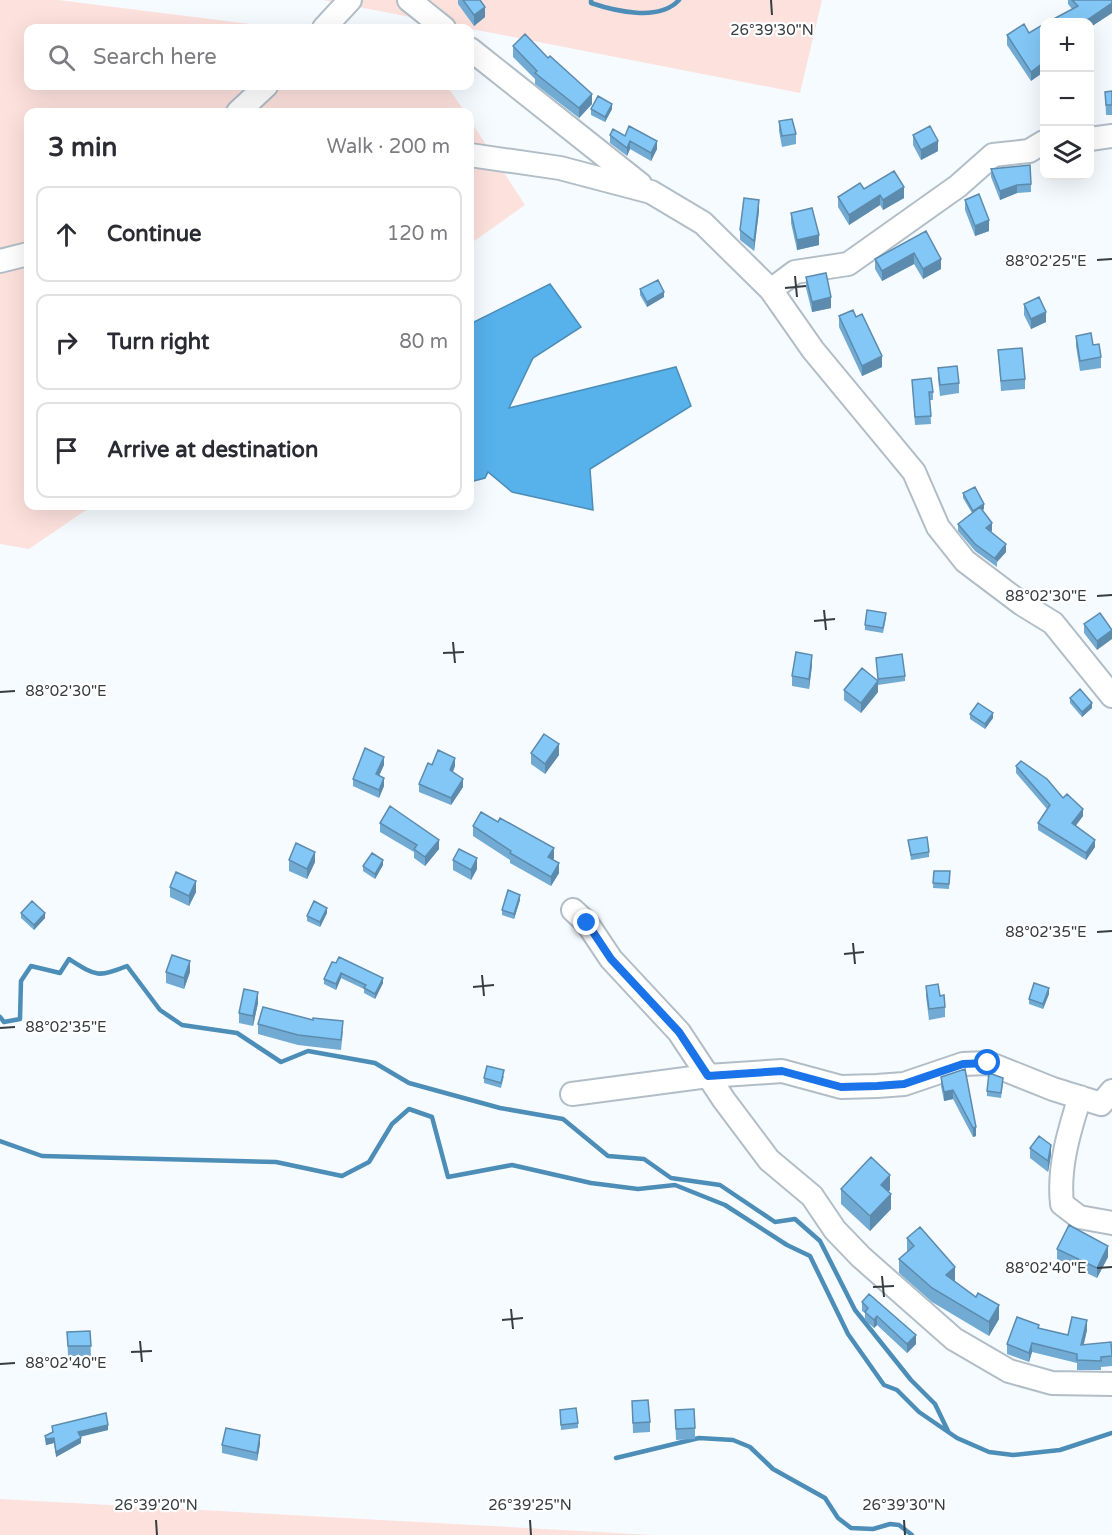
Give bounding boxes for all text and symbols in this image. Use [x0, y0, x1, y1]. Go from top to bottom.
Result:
map controls [1040, 18, 1094, 180]
button: + [1040, 18, 1094, 72]
text: 26°39'30"N [730, 21, 814, 39]
search box [24, 24, 474, 90]
icon: search [45, 41, 78, 74]
text: Search here [93, 44, 217, 70]
button: − [1040, 72, 1094, 126]
button: layers [1040, 126, 1094, 180]
text: 3 min [48, 132, 117, 163]
text: Walk · 200 m [327, 135, 450, 159]
icon: ahead [50, 218, 83, 251]
text: Continue [107, 221, 202, 247]
text: 120 m [387, 222, 448, 246]
text: 88°02'25"E [1005, 252, 1087, 270]
icon: right [50, 326, 83, 359]
text: Turn right [107, 329, 209, 355]
text: 80 m [399, 330, 448, 354]
icon: arrive [50, 434, 83, 467]
text: Arrive at destination [107, 437, 318, 463]
text: 88°02'30"E [1005, 587, 1087, 605]
text: 88°02'30"E [25, 682, 107, 700]
route end [573, 909, 599, 935]
text: 88°02'35"E [1005, 923, 1087, 941]
text: 88°02'35"E [25, 1018, 107, 1036]
route start [974, 1049, 1000, 1075]
text: 88°02'40"E [1005, 1259, 1087, 1277]
text: 88°02'40"E [25, 1354, 107, 1372]
text: 26°39'20"N [114, 1496, 198, 1514]
text: 26°39'25"N [488, 1496, 572, 1514]
text: 26°39'30"N [862, 1496, 946, 1514]

